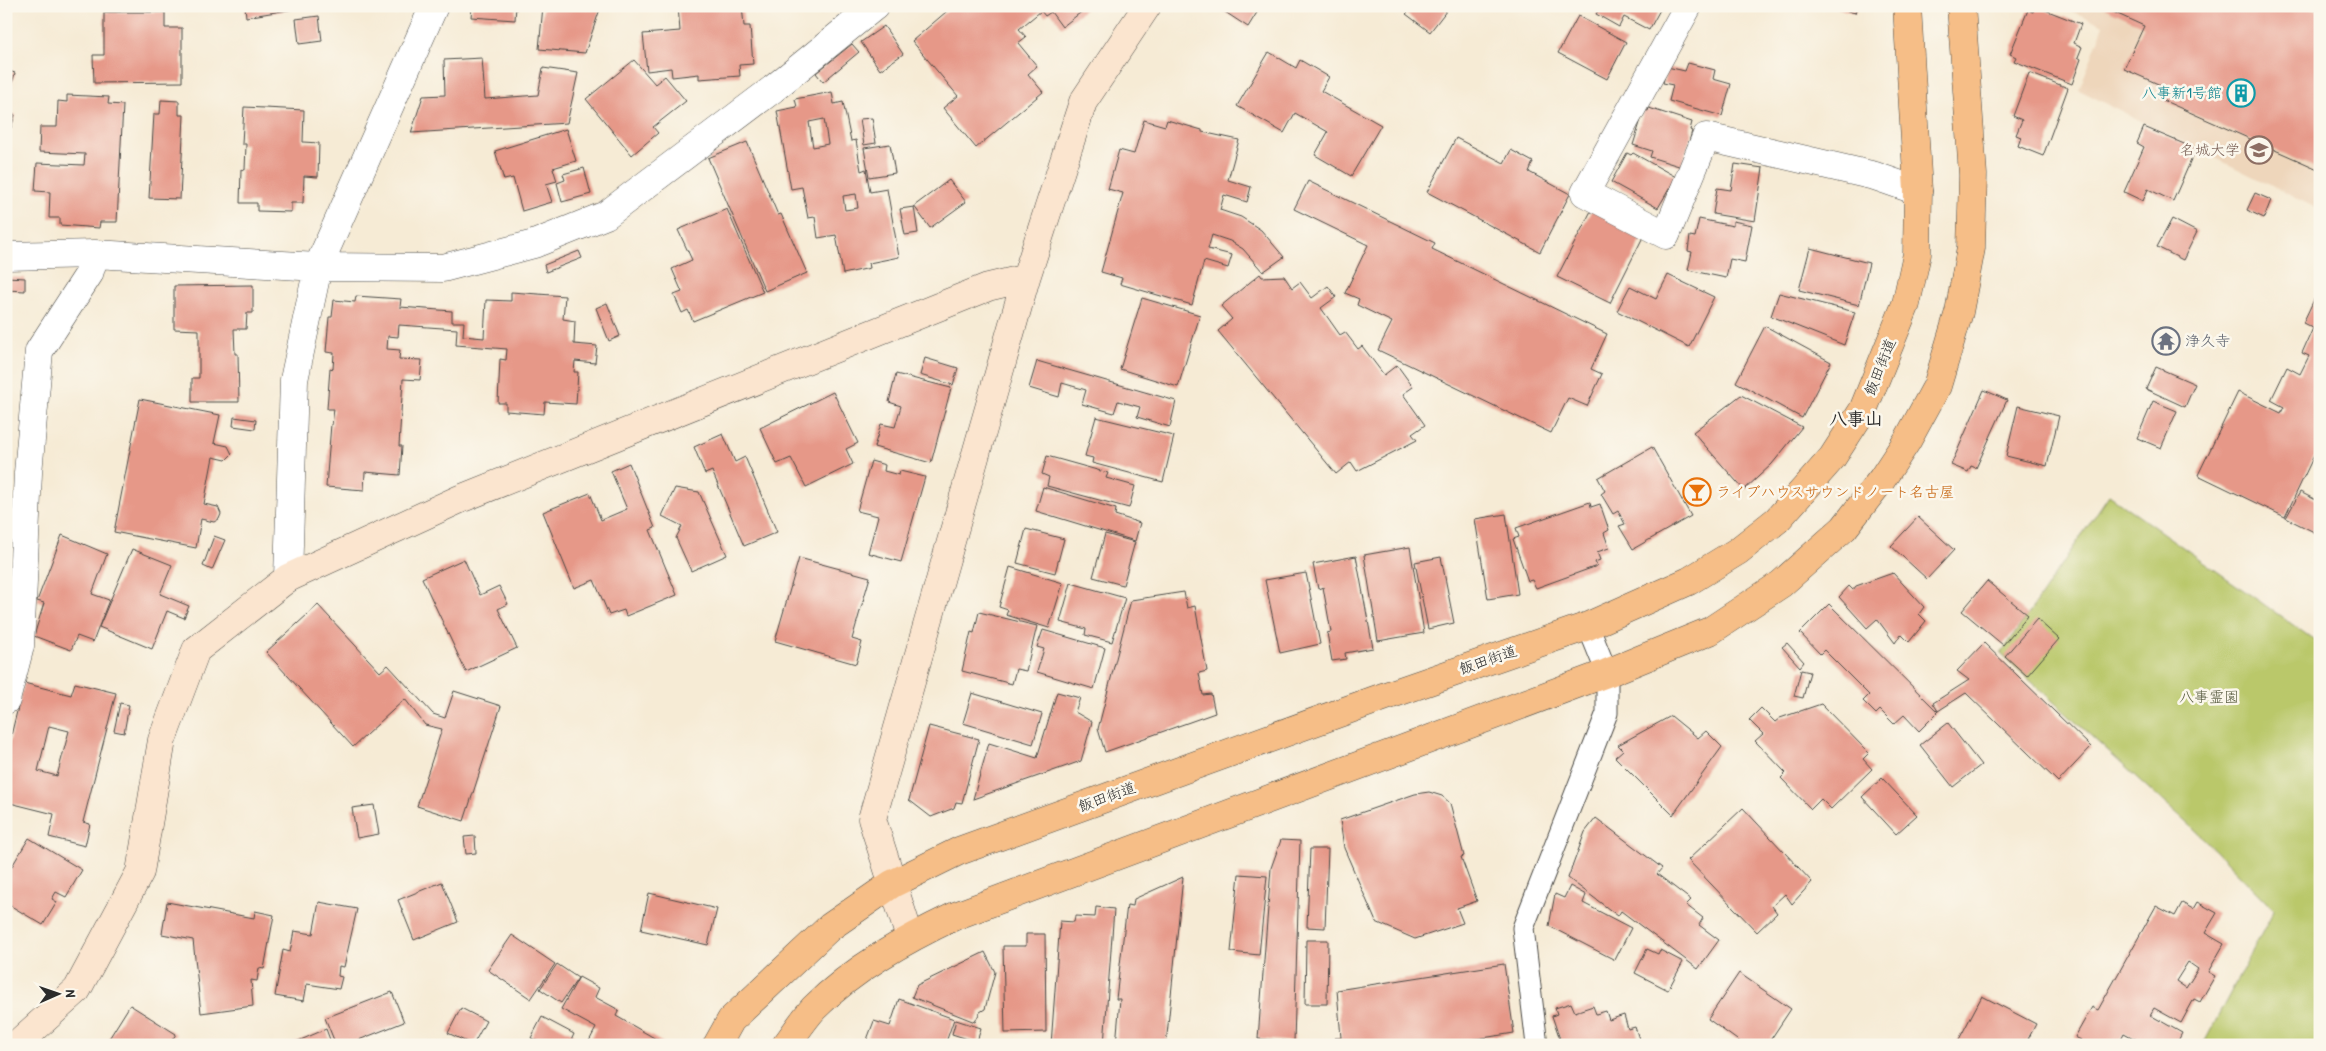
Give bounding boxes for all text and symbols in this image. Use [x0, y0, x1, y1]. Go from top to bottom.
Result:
building icon: 八事新1号館 [2226, 78, 2256, 108]
place label: 八事新1号館 [2142, 82, 2222, 103]
school or university icon: 名城大学 [2244, 135, 2274, 165]
place label: 名城大学 [2180, 139, 2240, 160]
temple icon: 浄久寺 [2151, 326, 2181, 356]
place label: 浄久寺 [2185, 330, 2230, 351]
street label: 飯田街道 [1859, 335, 1901, 399]
district label: 八事山 [1829, 406, 1883, 431]
bar icon: ライブハウスサウンドノート名古屋 [1682, 477, 1712, 507]
place label: ライブハウスサウンドノート名古屋 [1716, 481, 1955, 502]
street label: 飯田街道 [1456, 640, 1520, 679]
park label: 八事霊園 [2179, 686, 2239, 707]
street label: 飯田街道 [1075, 776, 1139, 817]
north arrow [32, 968, 82, 1018]
text: N [62, 989, 81, 998]

